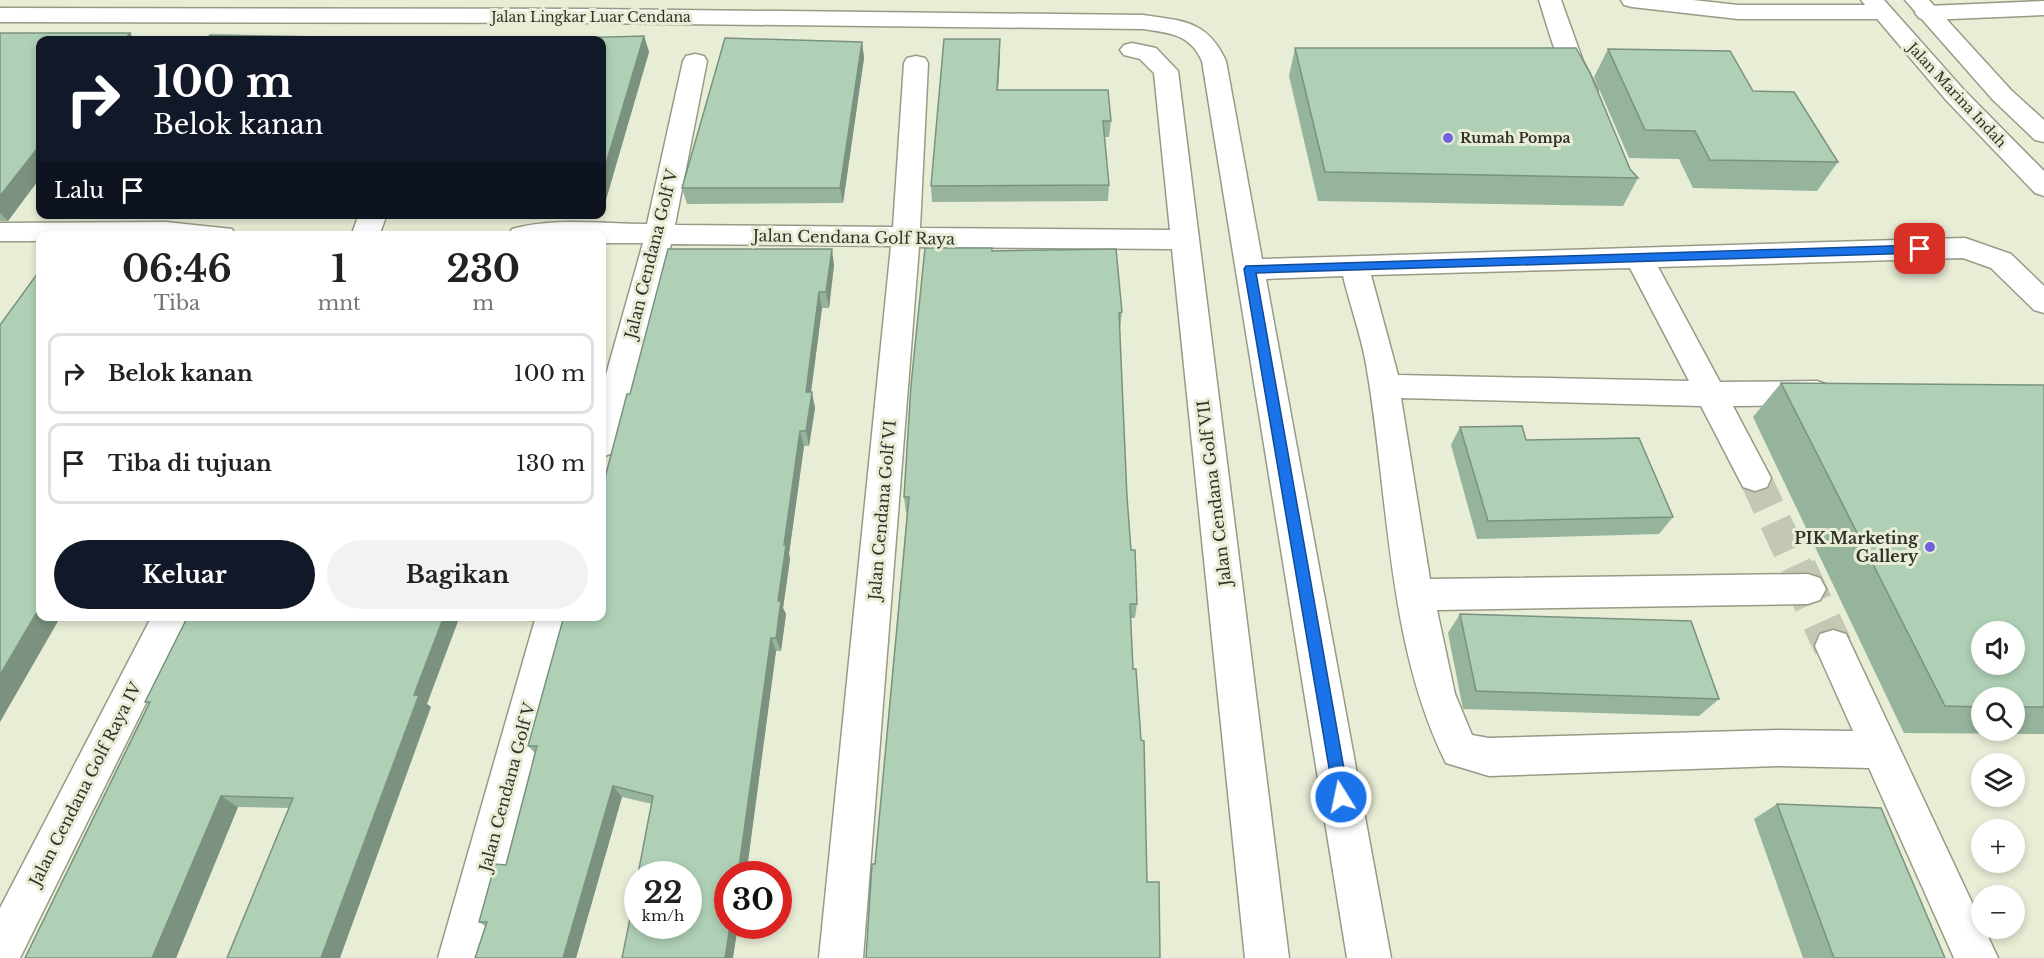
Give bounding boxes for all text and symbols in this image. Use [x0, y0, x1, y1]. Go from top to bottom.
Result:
street label: Jalan Lingkar Luar Cendana [489, 8, 691, 26]
street label: Jalan Marina Indah [1902, 37, 2010, 151]
text: 100 m [153, 56, 292, 108]
icon: right [54, 60, 132, 138]
text: Belok kanan [153, 108, 323, 141]
place label: Rumah Pompa [1460, 129, 1571, 147]
marker: Rumah Pompa [1441, 131, 1455, 145]
street label: Jalan Cendana Golf V [620, 167, 682, 343]
icon: arrive [116, 174, 149, 207]
text: Lalu [54, 177, 104, 204]
pin [1894, 223, 1945, 274]
street label: Jalan Cendana Golf Raya [751, 225, 955, 249]
icon: arrive [1903, 232, 1936, 265]
text: 06:46 [122, 247, 232, 292]
text: 1 [331, 247, 347, 292]
text: 230 [446, 247, 520, 292]
text: Tiba [154, 291, 200, 315]
text: mnt [318, 291, 361, 315]
text: m [473, 291, 494, 315]
icon: right [57, 357, 90, 390]
text: Belok kanan [108, 360, 253, 387]
text: 100 m [514, 360, 585, 387]
street label: Jalan Cendana Golf VII [1193, 399, 1236, 589]
street label: Jalan Cendana Golf VI [864, 419, 900, 603]
icon: arrive [57, 447, 90, 480]
text: Tiba di tujuan [108, 450, 272, 477]
text: 130 m [516, 450, 585, 477]
place label: PIK Marketing Gallery [1794, 528, 1919, 566]
button: Keluar [54, 540, 315, 609]
button: Bagikan [327, 540, 588, 609]
marker: PIK Marketing Gallery [1923, 540, 1937, 554]
map controls [1971, 621, 2025, 939]
button: sound [1971, 621, 2025, 675]
street label: Jalan Cendana Golf Raya IV [24, 678, 145, 891]
button: search [1971, 687, 2025, 741]
street label: Jalan Cendana Golf V [474, 700, 539, 876]
button: layers [1971, 753, 2025, 807]
position arrow [1309, 765, 1373, 829]
button: + [1971, 819, 2025, 873]
speed limit sign: 30 [714, 861, 792, 939]
text: 22 [643, 874, 683, 911]
button: − [1971, 885, 2025, 939]
text: km/h [642, 906, 684, 925]

